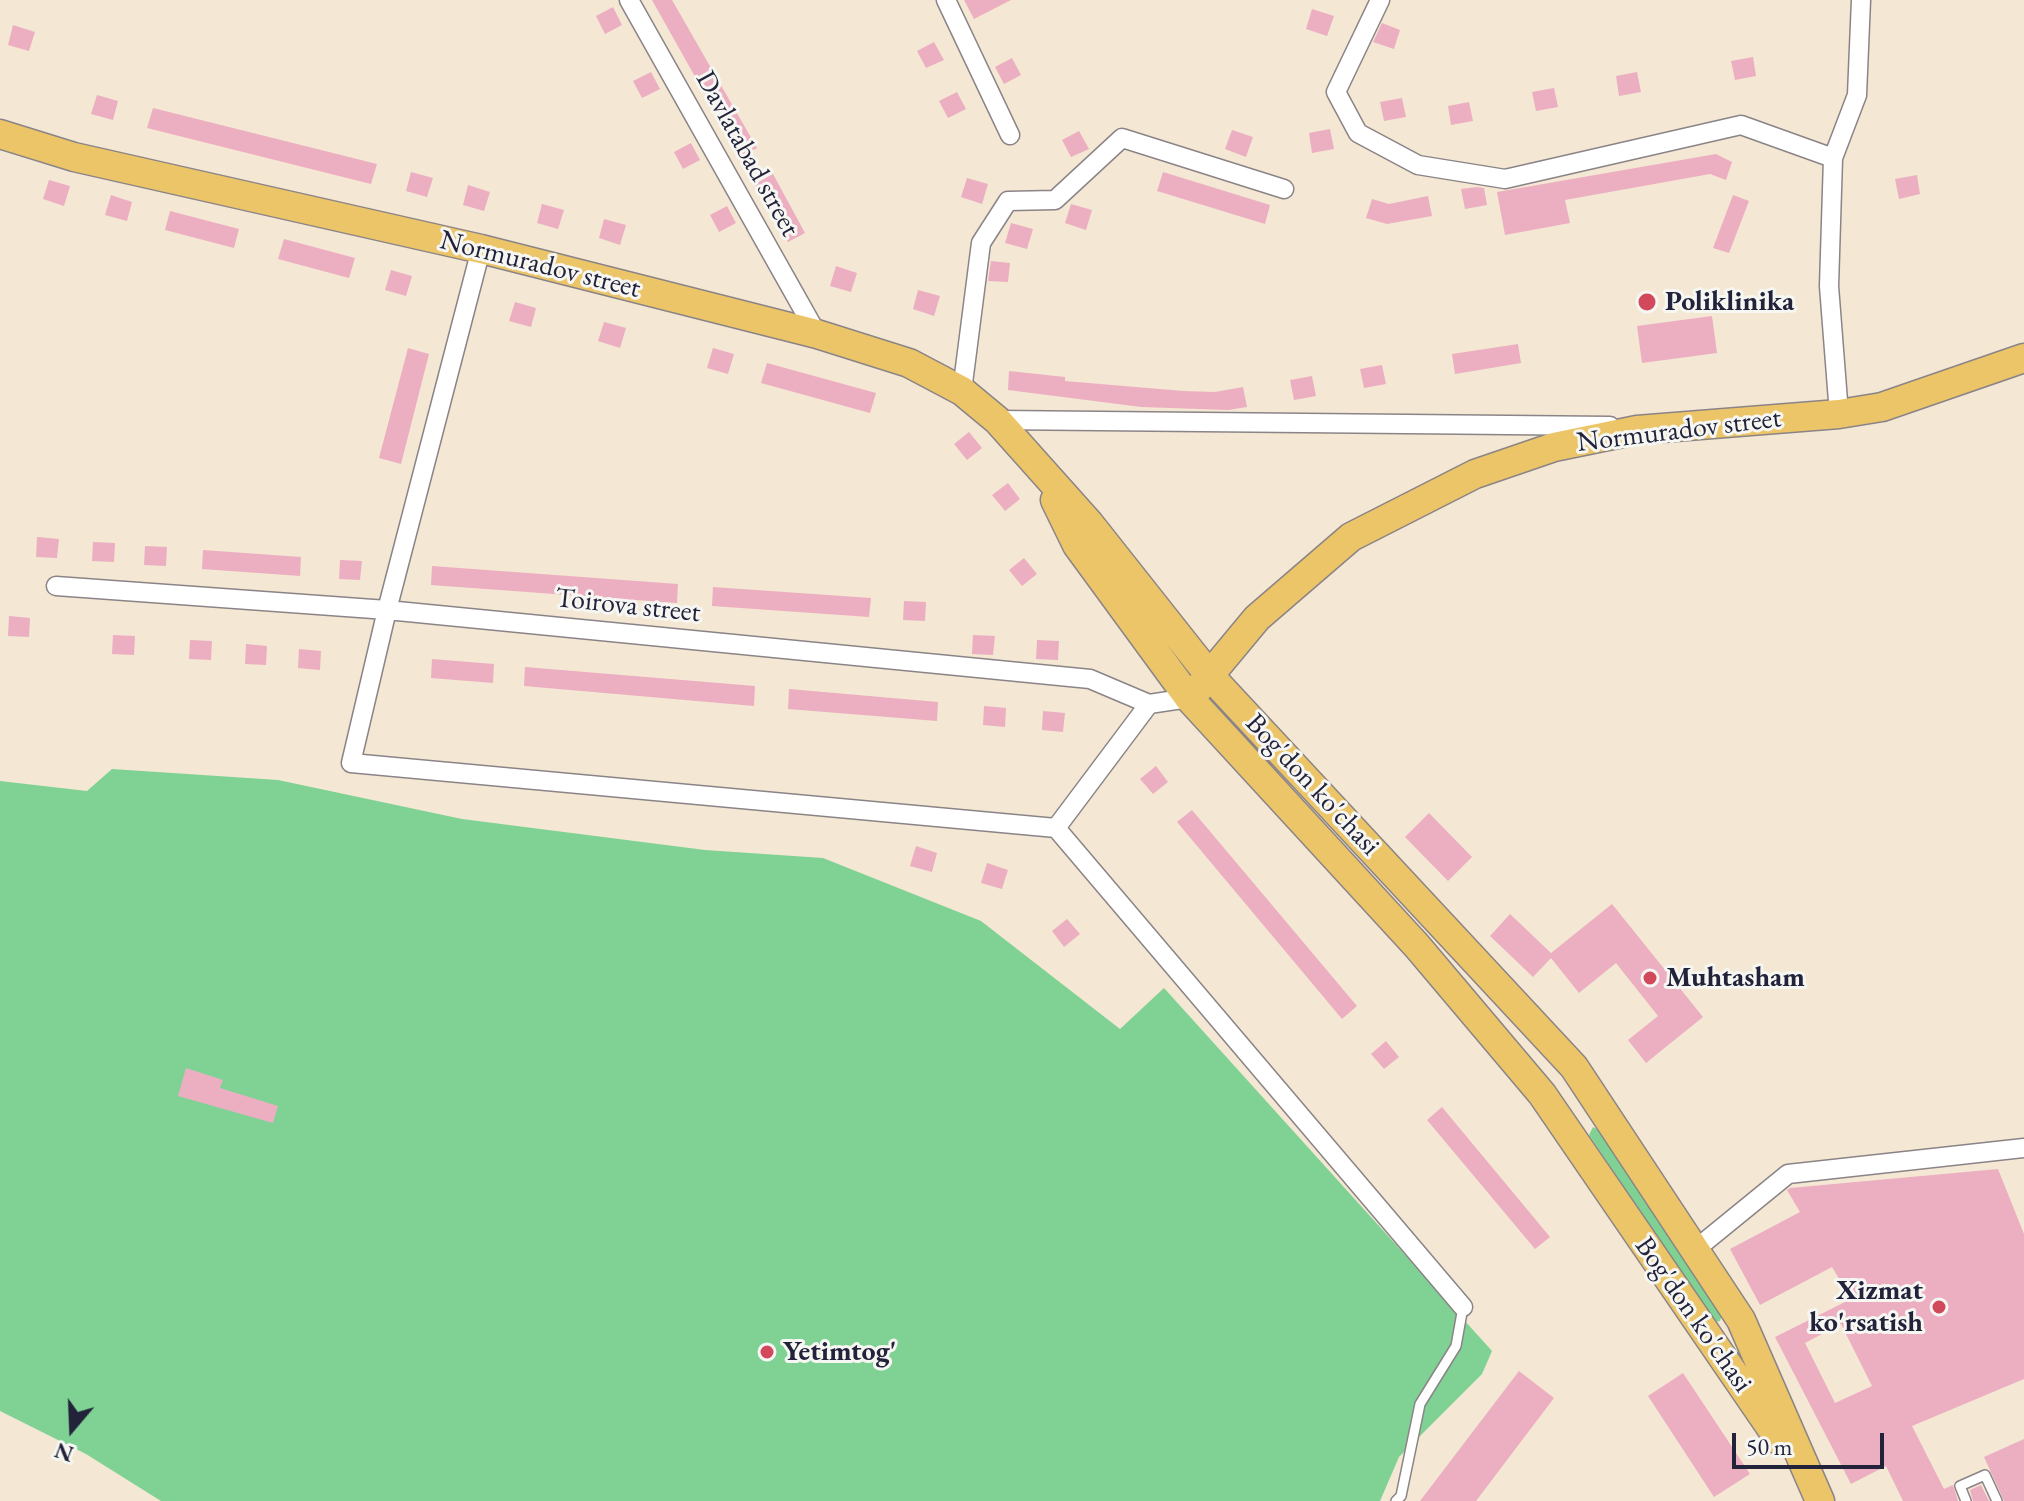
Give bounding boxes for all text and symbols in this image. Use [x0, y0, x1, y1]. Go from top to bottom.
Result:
street label: Davlatabad street [688, 65, 806, 243]
street label: Normuradov street [436, 224, 644, 306]
place label: Poliklinika [1665, 285, 1794, 319]
marker: Poliklinika [1636, 291, 1658, 313]
street label: Normuradov street [1575, 402, 1783, 460]
street label: Toirova street [554, 582, 702, 630]
street label: Bog'don ko'chasi [1238, 707, 1386, 863]
place label: Muhtasham [1666, 961, 1805, 995]
marker: Muhtasham [1641, 969, 1659, 987]
street label: Bog'don ko'chasi [1627, 1231, 1759, 1399]
place label: Xizmat ko'rsatish [1809, 1274, 1923, 1340]
marker: Xizmat ko'rsatish [1930, 1298, 1948, 1316]
place label: Yetimtog' [783, 1335, 896, 1369]
marker: Yetimtog' [758, 1343, 776, 1361]
north arrow [32, 1389, 112, 1469]
scale bar [1736, 1417, 1888, 1467]
text: 50 m [1746, 1431, 1793, 1462]
text: N [51, 1436, 77, 1469]

